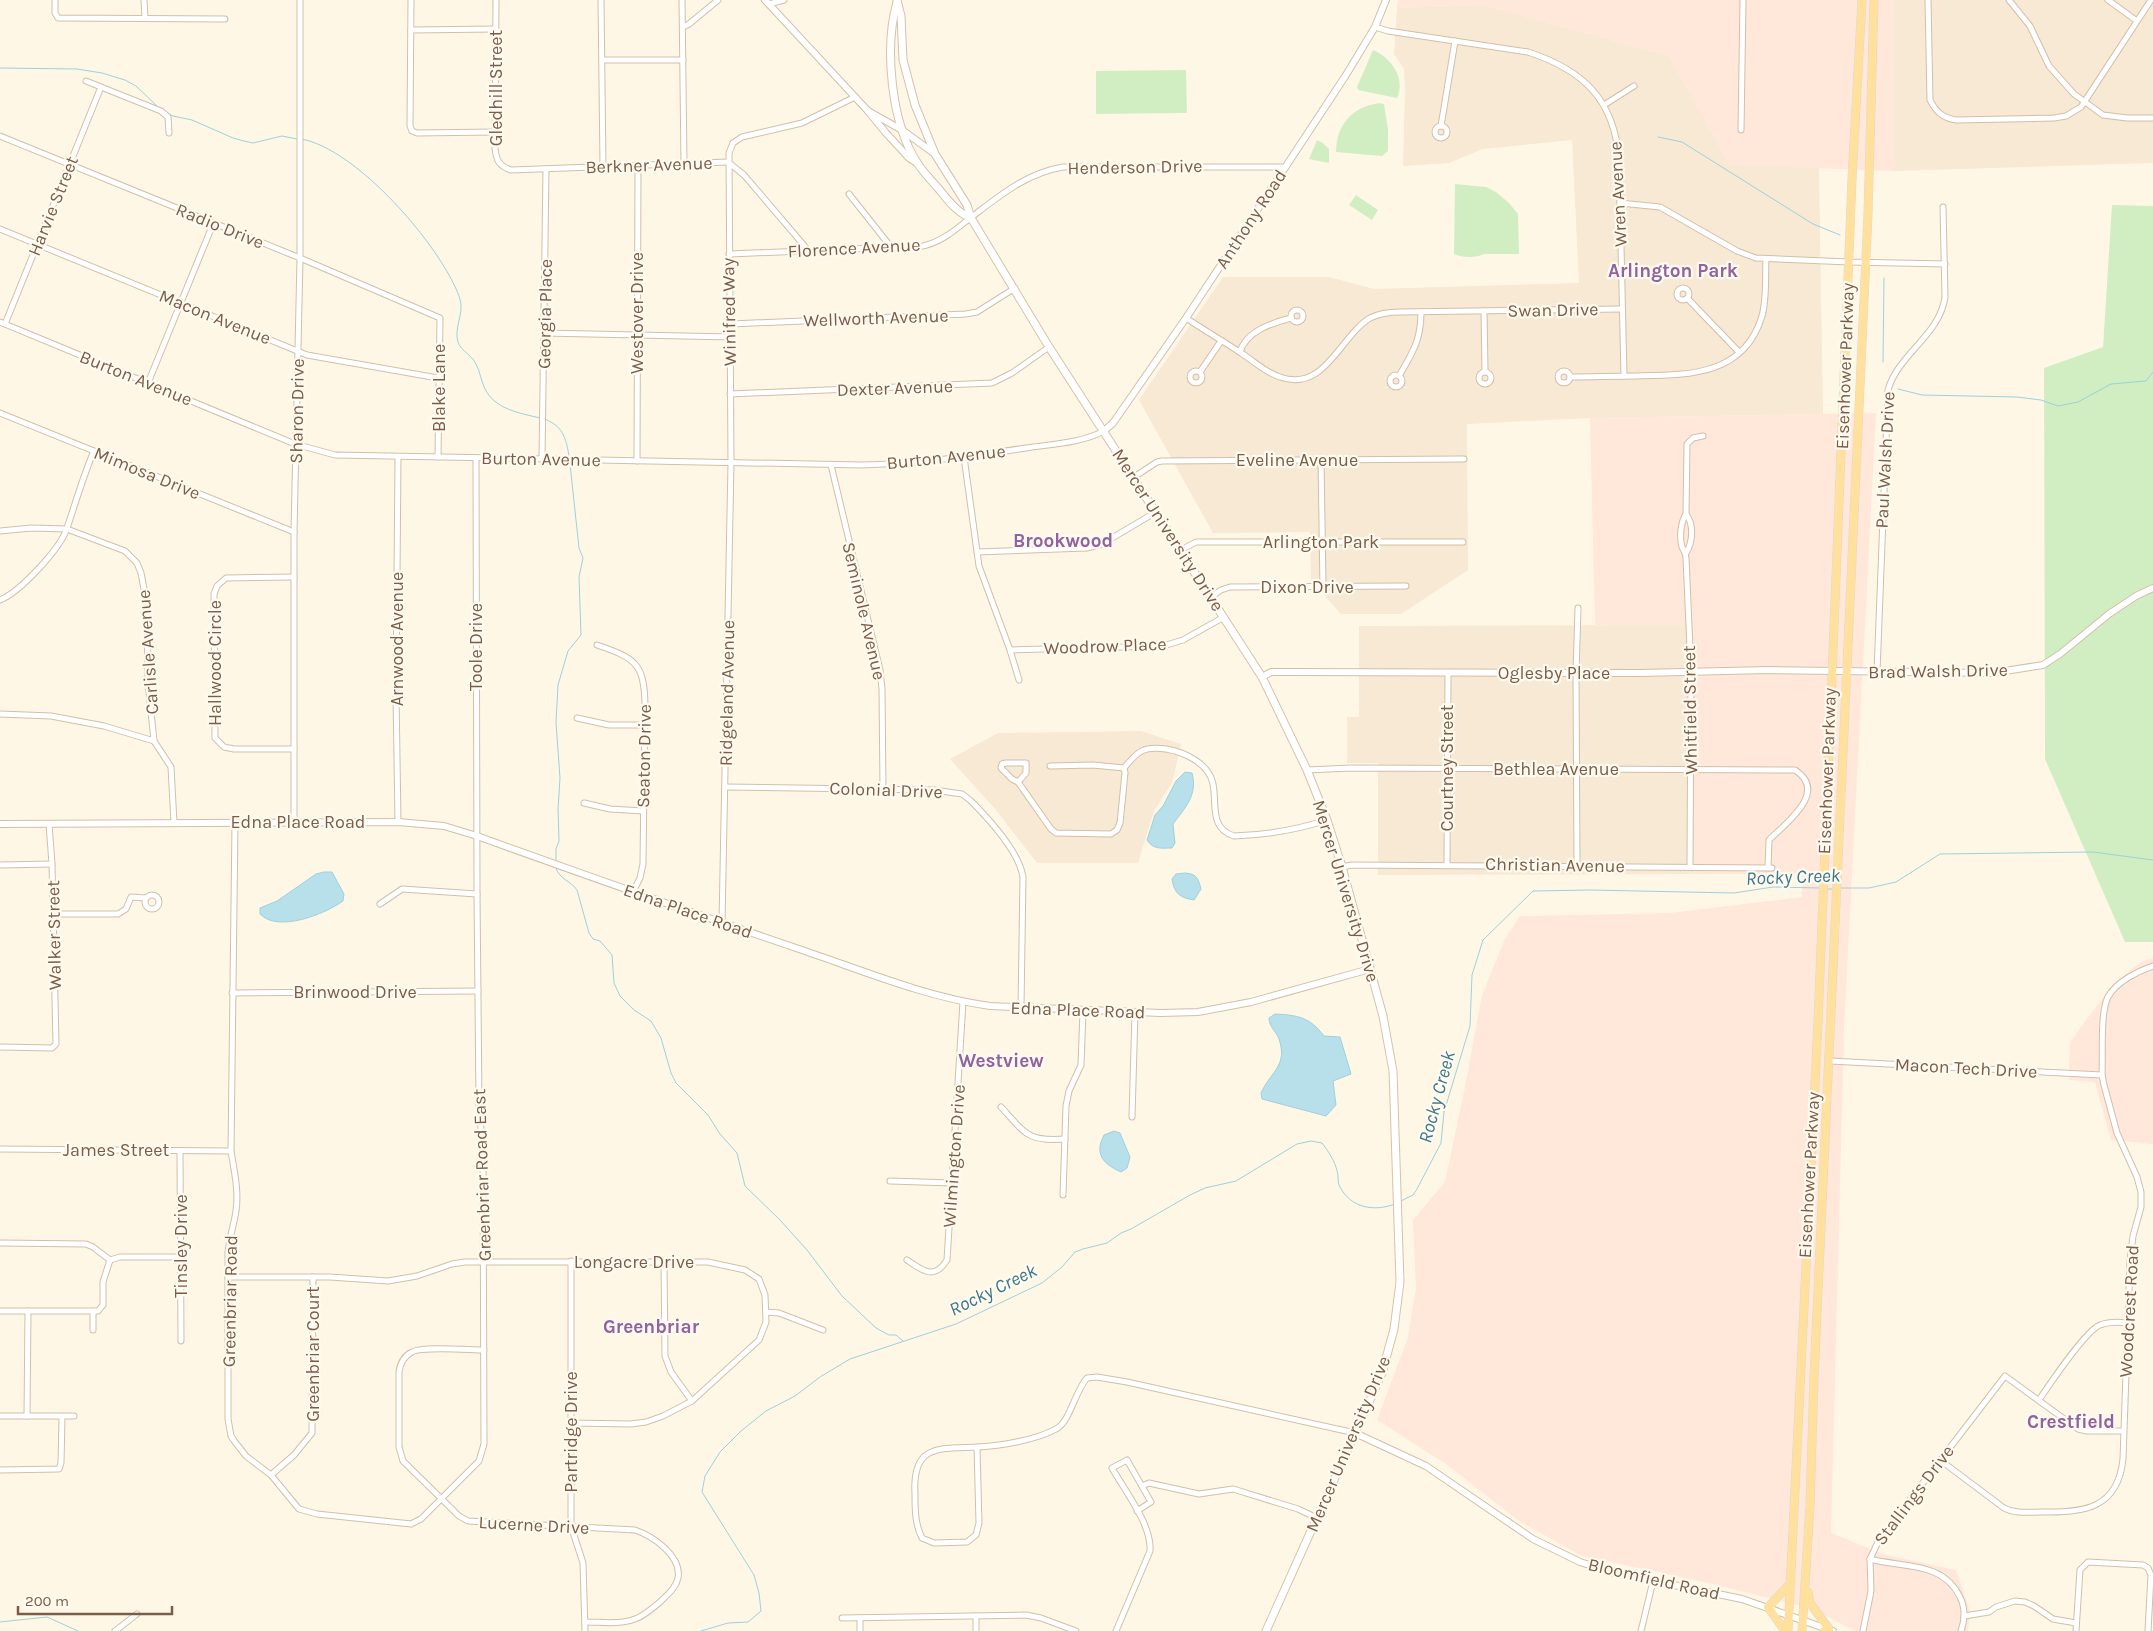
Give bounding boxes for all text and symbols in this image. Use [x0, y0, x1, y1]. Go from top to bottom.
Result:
street label: Gledhill Street [485, 30, 507, 146]
street label: Wren Avenue [1604, 141, 1632, 247]
street label: Berkner Avenue [585, 152, 713, 178]
street label: Harvie Street [23, 153, 83, 259]
street label: Henderson Drive [1067, 155, 1203, 179]
street label: Anthony Road [1211, 165, 1291, 273]
street label: Radio Drive [173, 198, 267, 254]
street label: Florence Avenue [787, 234, 921, 262]
street label: Westover Drive [626, 252, 648, 374]
street label: Winifred Way [717, 257, 741, 366]
street label: Georgia Place [533, 259, 557, 369]
district label: Arlington Park [1608, 260, 1738, 282]
street label: Eisenhower Parkway [1831, 282, 1859, 450]
street label: Macon Avenue [156, 285, 274, 349]
street label: Swan Drive [1507, 298, 1599, 322]
street label: Wellworth Avenue [803, 304, 949, 332]
street label: Blake Lane [428, 344, 450, 432]
street label: Burton Avenue [76, 345, 196, 411]
street label: Sharon Drive [285, 358, 309, 464]
street label: Dexter Avenue [836, 375, 954, 401]
street label: Paul Walsh Drive [1870, 391, 1900, 529]
street label: Burton Avenue [885, 440, 1007, 474]
street label: Mimosa Drive [91, 442, 203, 504]
street label: Mercer University Drive [1107, 445, 1229, 615]
street label: Burton Avenue [481, 447, 601, 471]
street label: Eveline Avenue [1236, 449, 1358, 471]
district label: Brookwood [1013, 530, 1113, 552]
street label: Arlington Park [1263, 531, 1379, 553]
street label: Seminole Avenue [837, 540, 891, 682]
street label: Arnwood Avenue [386, 572, 408, 706]
street label: Dixon Drive [1260, 576, 1354, 598]
street label: Carlisle Avenue [133, 589, 163, 715]
street label: Hallwood Circle [204, 600, 226, 726]
street label: Toole Drive [465, 603, 487, 691]
street label: Ridgeland Avenue [715, 620, 739, 766]
street label: Woodrow Place [1043, 633, 1167, 659]
street label: Whitfield Street [1678, 645, 1702, 775]
street label: Brad Walsh Drive [1868, 659, 2008, 683]
street label: Oglesby Place [1498, 662, 1610, 684]
street label: Eisenhower Parkway [1813, 687, 1841, 855]
street label: Seaton Drive [632, 704, 656, 808]
street label: Courtney Street [1436, 704, 1458, 832]
street label: Bethlea Avenue [1493, 758, 1619, 780]
street label: Colonial Drive [829, 777, 943, 803]
street label: Mercer University Drive [1308, 797, 1384, 985]
street label: Edna Place Road [231, 811, 365, 833]
street label: Christian Avenue [1485, 853, 1625, 877]
water label: Rocky Creek [1745, 864, 1841, 890]
street label: Edna Place Road [621, 879, 755, 943]
street label: Walker Street [42, 880, 66, 990]
street label: Brinwood Drive [293, 981, 417, 1003]
street label: Edna Place Road [1010, 997, 1146, 1023]
water label: Rocky Creek [1414, 1048, 1460, 1146]
district label: Westview [958, 1050, 1044, 1072]
street label: Macon Tech Drive [1894, 1053, 2038, 1083]
street label: Wilmington Drive [938, 1084, 970, 1228]
street label: Greenbriar Road East [468, 1088, 496, 1262]
street label: Eisenhower Parkway [1794, 1091, 1824, 1259]
street label: James Street [63, 1139, 169, 1161]
street label: Tinsley Drive [170, 1194, 192, 1298]
street label: Greenbriar Road [218, 1235, 242, 1367]
street label: Woodcrest Road [2115, 1244, 2143, 1378]
street label: Longacre Drive [574, 1251, 694, 1273]
water label: Rocky Creek [946, 1259, 1041, 1321]
street label: Greenbriar Court [302, 1286, 324, 1422]
district label: Greenbriar [603, 1316, 700, 1338]
street label: Mercer University Drive [1301, 1353, 1395, 1535]
street label: Partridge Drive [560, 1371, 582, 1493]
district label: Crestfield [2027, 1411, 2115, 1433]
street label: Stallings Drive [1869, 1441, 1959, 1549]
street label: Lucerne Drive [478, 1511, 590, 1539]
street label: Bloomfield Road [1586, 1553, 1722, 1605]
scale bar [18, 1584, 171, 1616]
text: 200 m [25, 1592, 69, 1610]

